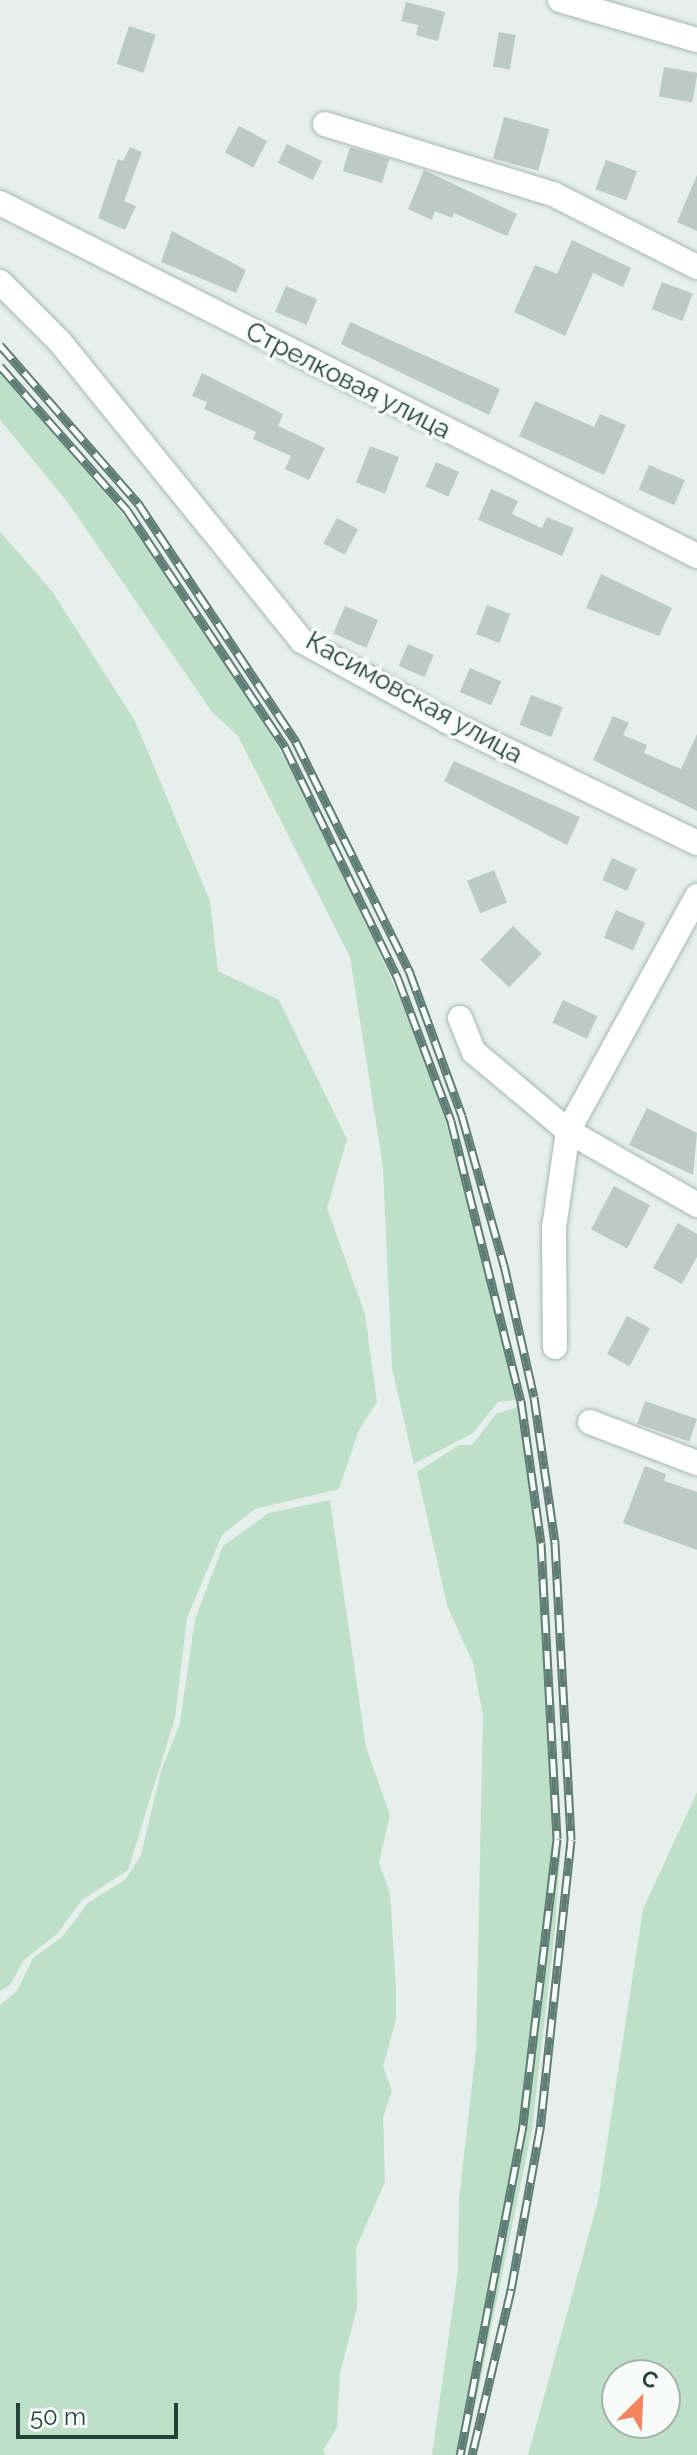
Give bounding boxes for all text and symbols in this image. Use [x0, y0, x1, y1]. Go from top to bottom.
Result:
street label: Стрелковая улица [240, 316, 456, 446]
street label: Касимовская улица [300, 625, 528, 771]
north arrow [601, 2359, 681, 2439]
text: С [638, 2364, 662, 2394]
scale bar [20, 2387, 182, 2437]
text: 50 m [30, 2402, 86, 2431]

